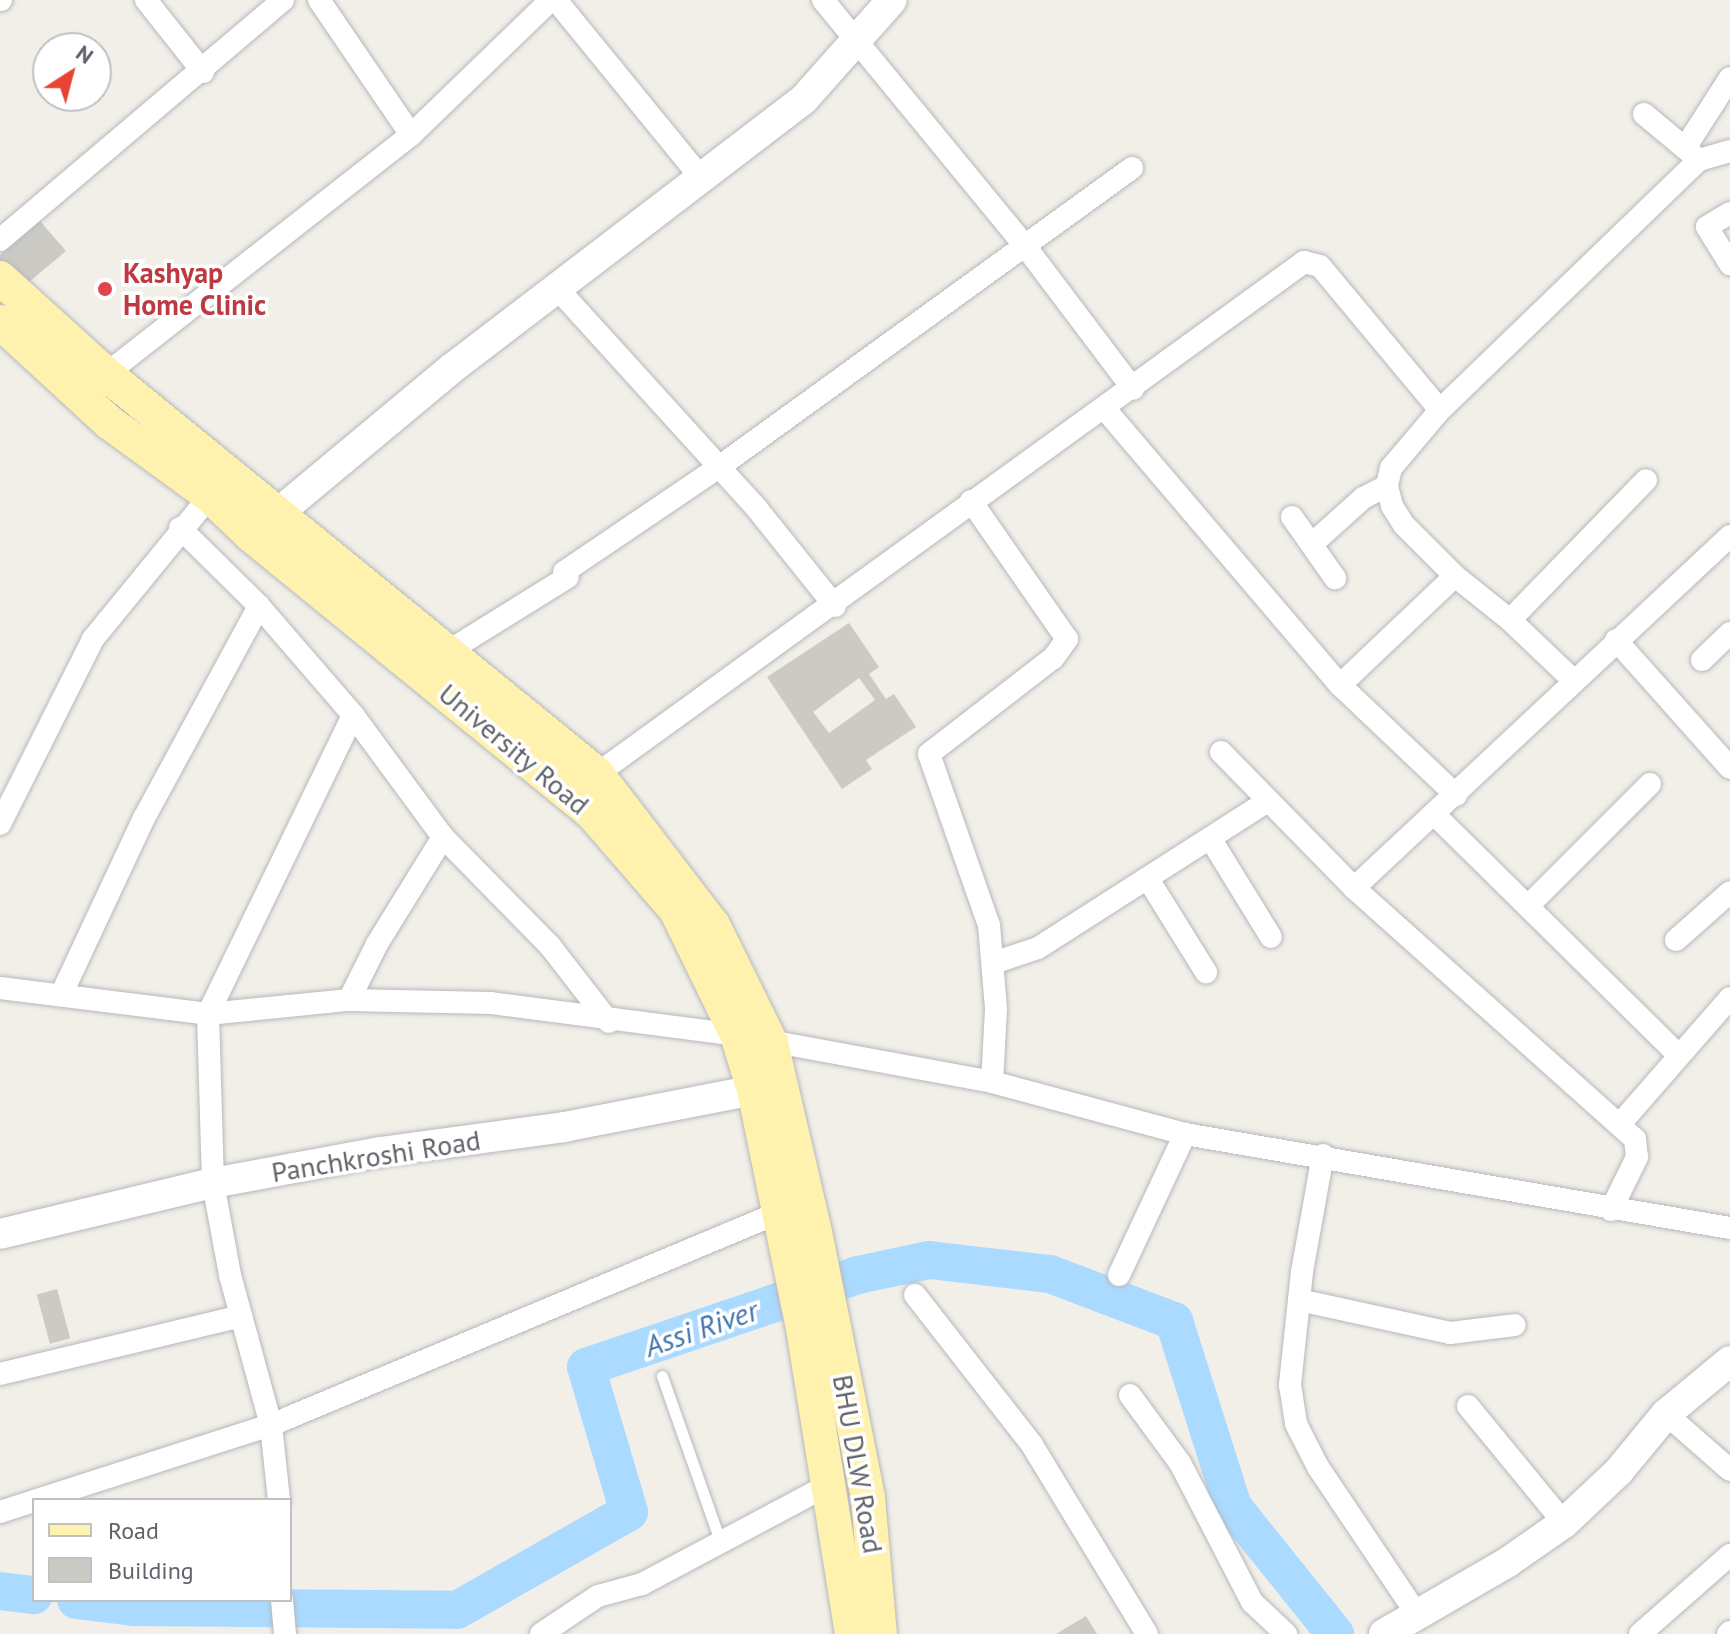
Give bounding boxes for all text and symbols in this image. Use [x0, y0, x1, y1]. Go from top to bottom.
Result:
north arrow [32, 32, 112, 112]
text: N [71, 39, 99, 70]
place label: Kashyap Home Clinic [123, 256, 266, 322]
marker: Kashyap Home Clinic [94, 278, 116, 300]
street label: University Road [432, 676, 596, 822]
street label: Panchkroshi Road [269, 1123, 483, 1189]
water label: Assi River [640, 1292, 762, 1364]
street label: BHU DLW Road [826, 1372, 890, 1556]
legend [32, 1498, 292, 1602]
text: Road [108, 1515, 159, 1546]
text: Building [108, 1555, 194, 1586]

